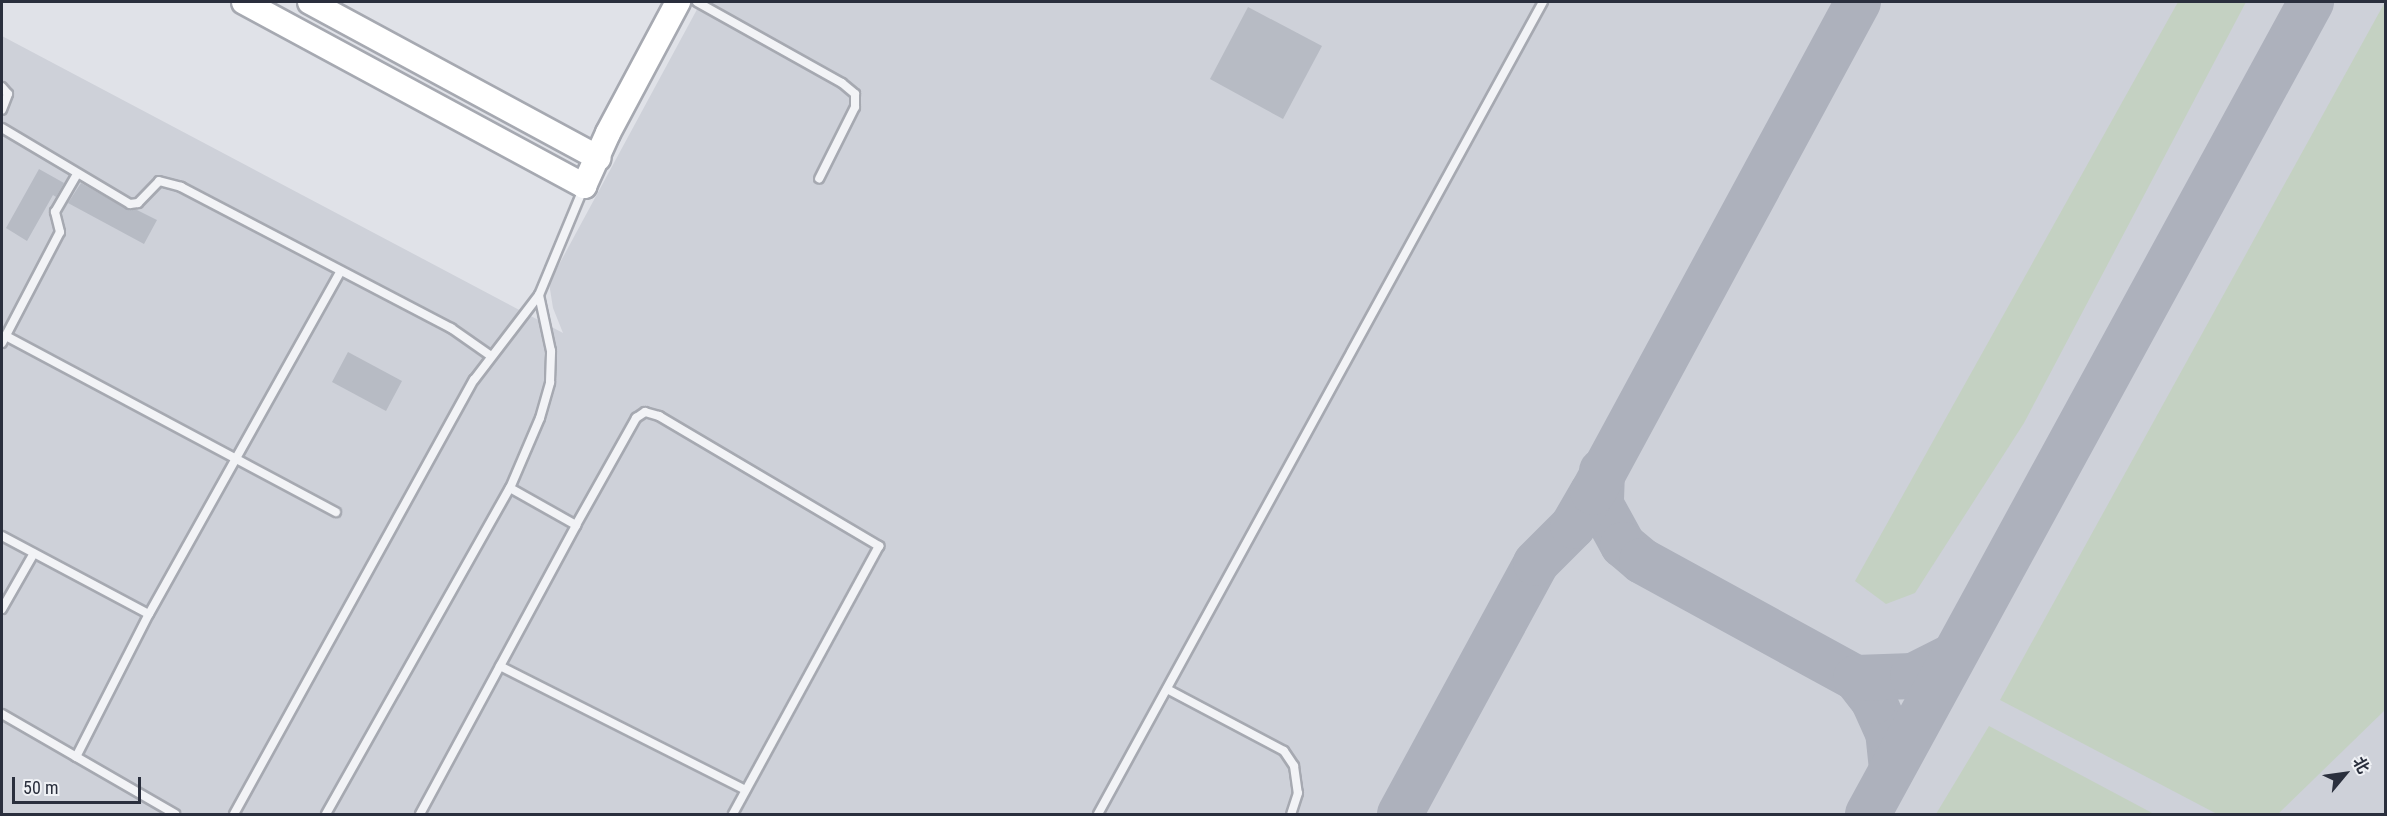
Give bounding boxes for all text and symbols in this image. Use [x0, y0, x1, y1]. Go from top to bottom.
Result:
north arrow [2315, 744, 2375, 804]
text: 北 [2349, 753, 2373, 777]
scale bar [15, 765, 144, 803]
text: 50 m [23, 777, 58, 798]

